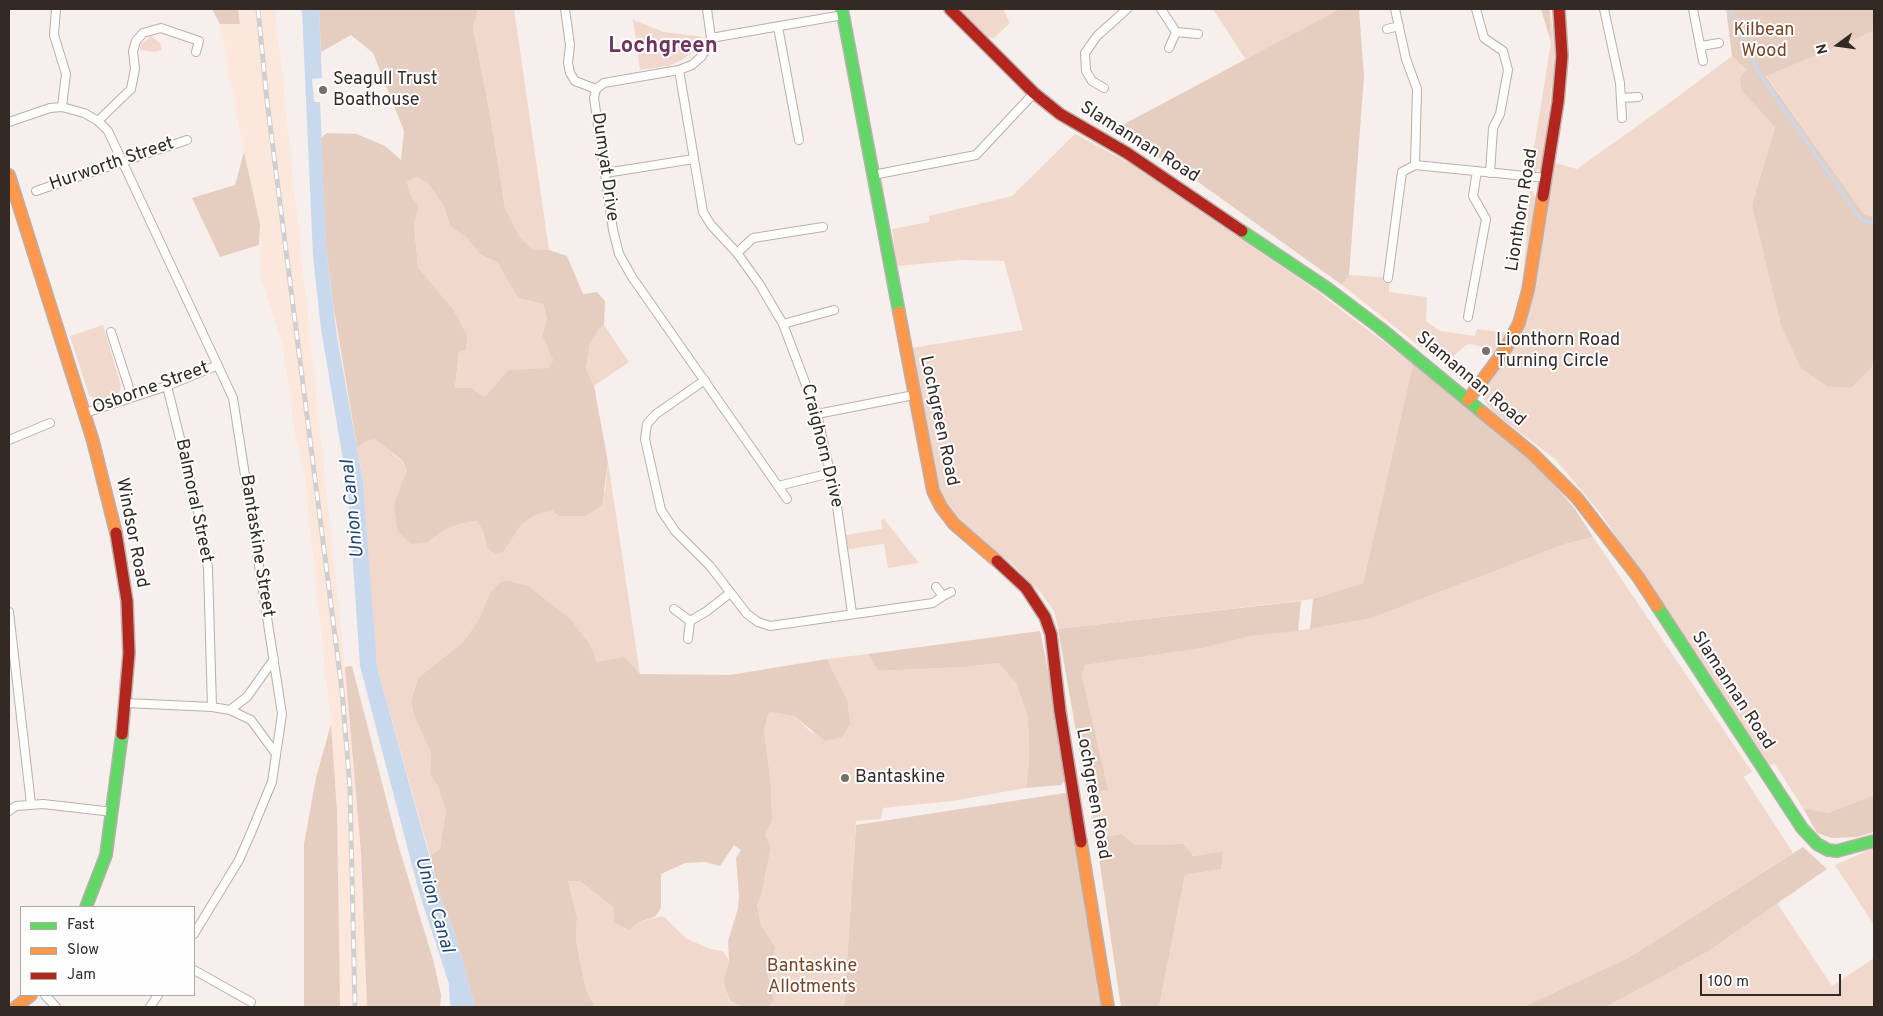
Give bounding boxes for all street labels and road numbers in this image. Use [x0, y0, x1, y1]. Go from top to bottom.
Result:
street label: Slamannan Road [1075, 98, 1203, 188]
street label: Dumyat Drive [586, 111, 622, 223]
street label: Hurworth Street [47, 134, 177, 196]
street label: Lionthorn Road [1503, 147, 1543, 273]
street label: Slamannan Road [1411, 328, 1529, 432]
street label: Lochgreen Road [914, 354, 962, 488]
street label: Osborne Street [90, 358, 212, 420]
street label: Craighorn Drive [795, 382, 847, 510]
street label: Balmoral Street [169, 437, 217, 565]
street label: Bantaskine Street [234, 473, 278, 619]
street label: Windsor Road [110, 476, 152, 590]
street label: Slamannan Road [1686, 628, 1778, 754]
street label: Lochgreen Road [1070, 727, 1114, 861]

